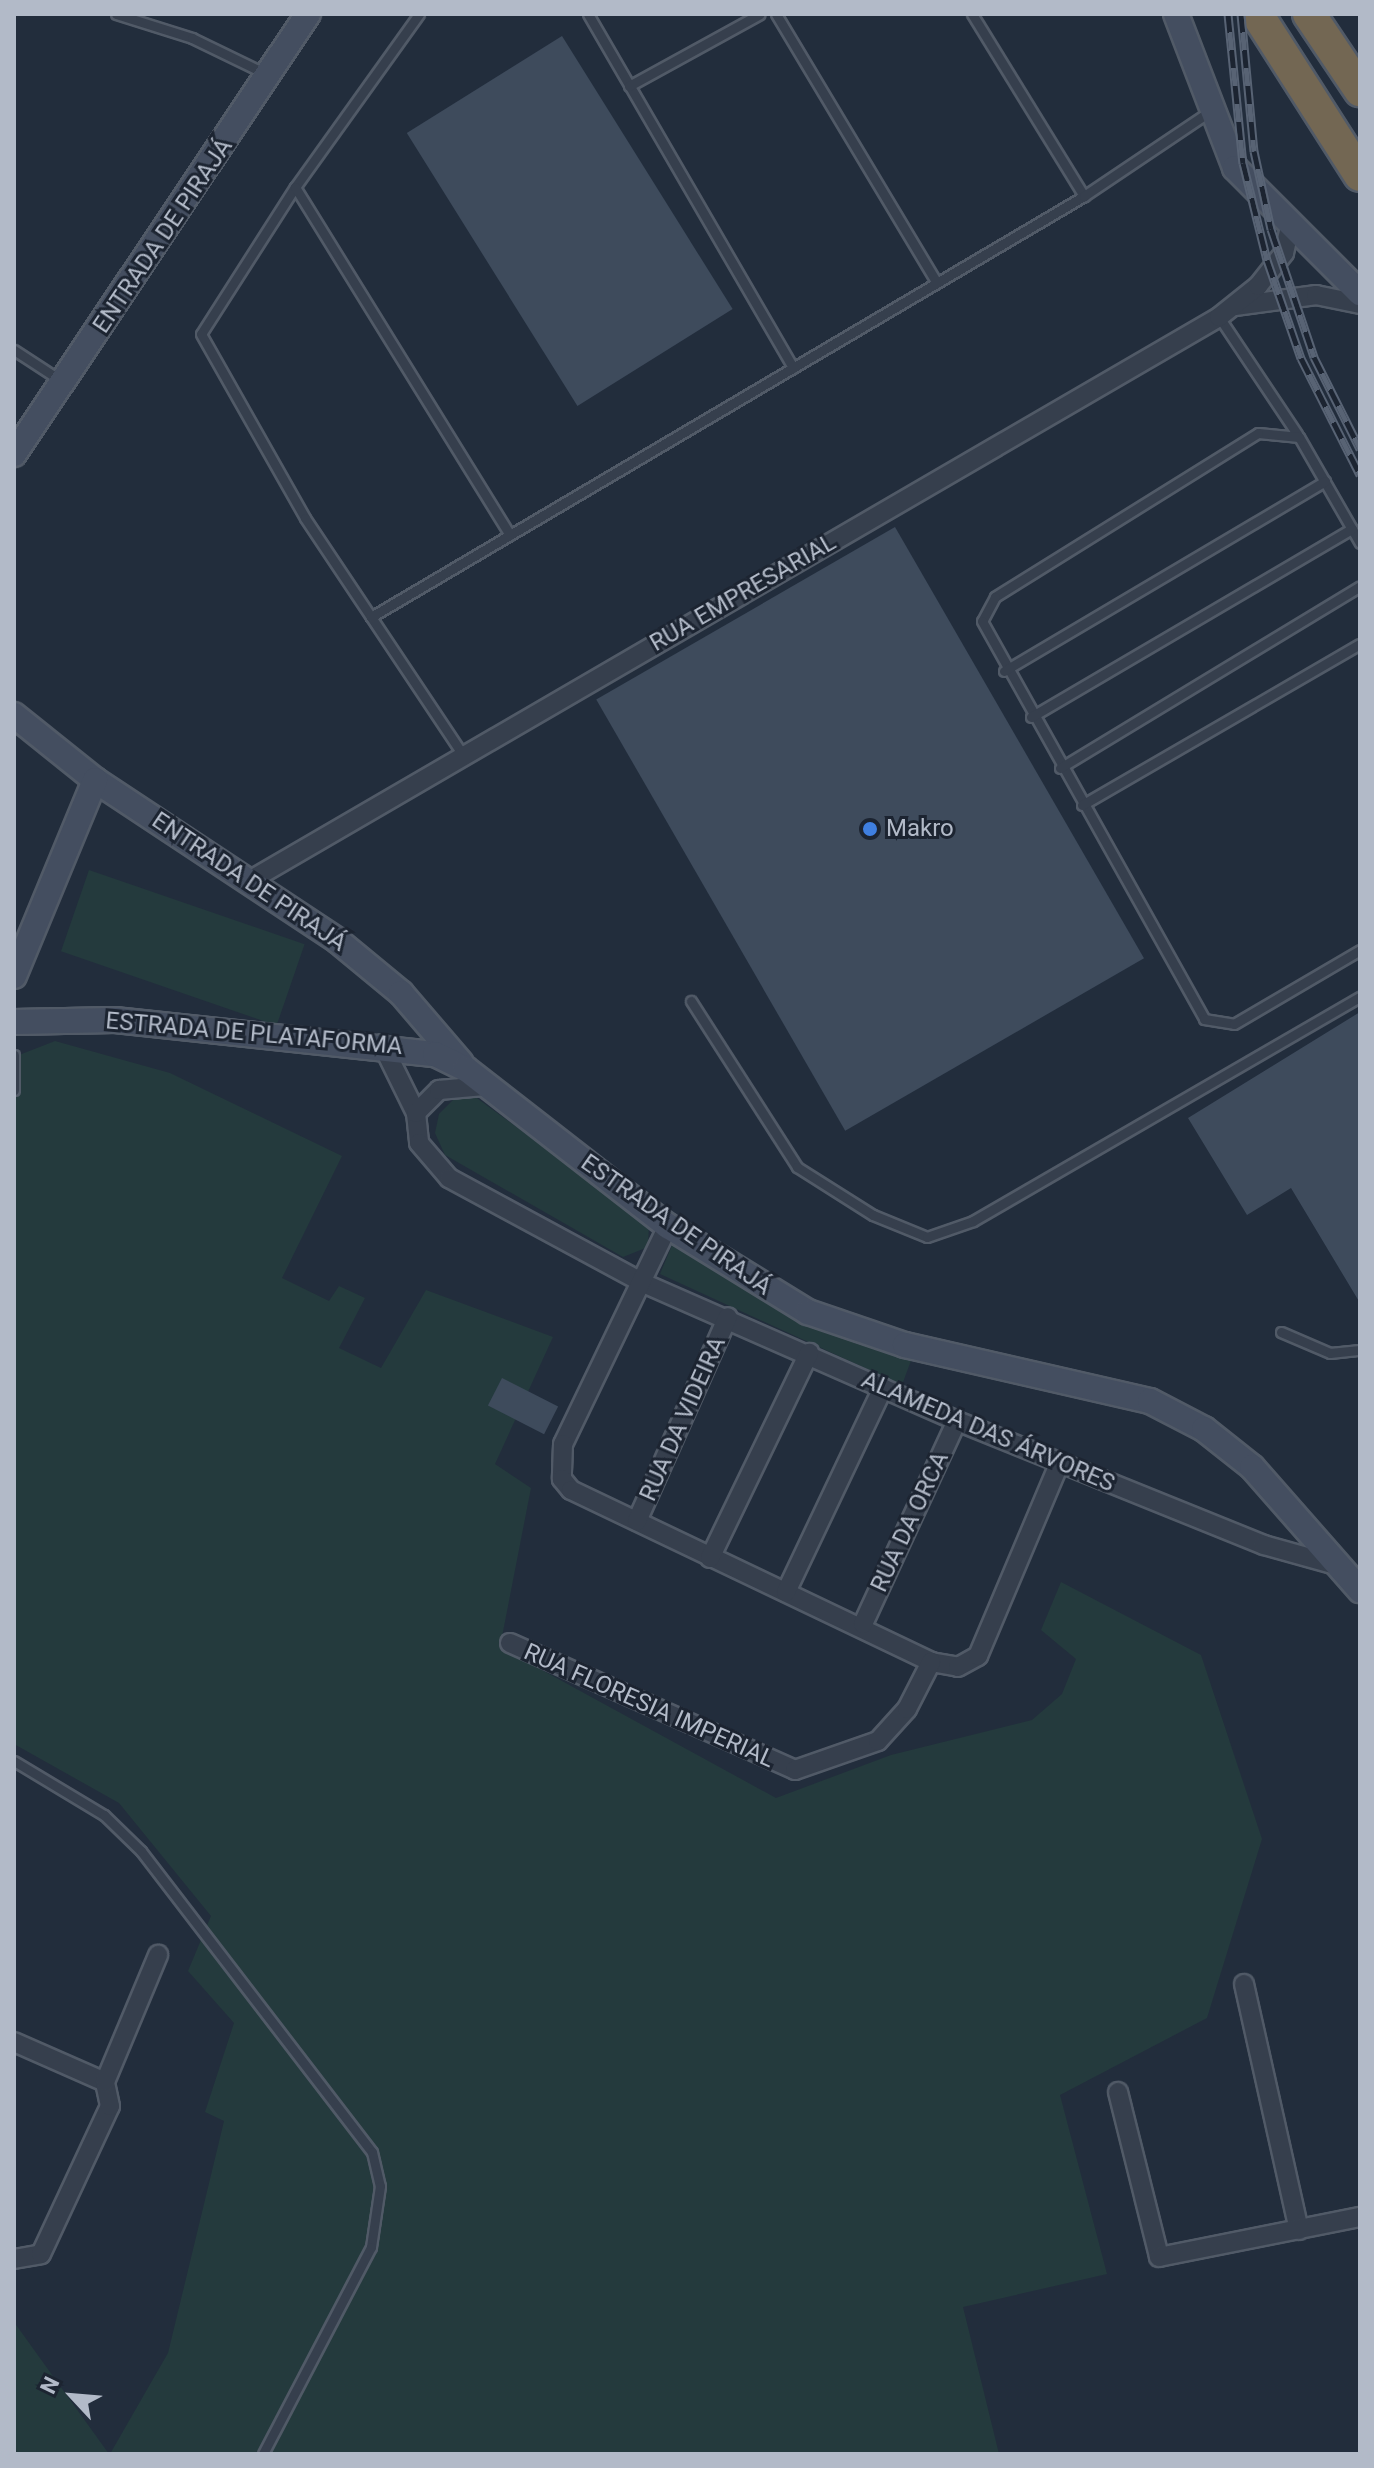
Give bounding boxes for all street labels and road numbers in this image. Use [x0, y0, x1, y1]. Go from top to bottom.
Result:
street label: ENTRADA DE PIRAJÁ [87, 133, 239, 339]
street label: RUA EMPRESARIAL [645, 528, 841, 658]
street label: ENTRADA DE PIRAJÁ [146, 806, 352, 958]
street label: ESTRADA DE PLATAFORMA [104, 1007, 404, 1061]
street label: ESTRADA DE PIRAJÁ [575, 1148, 777, 1302]
street label: RUA DA VIDEIRA [634, 1332, 732, 1506]
street label: ALAMEDA DAS ÁRVORES [857, 1366, 1119, 1498]
street label: RUA DA ORCA [865, 1447, 955, 1597]
street label: RUA FLORESIA IMPERIAL [519, 1638, 779, 1774]

